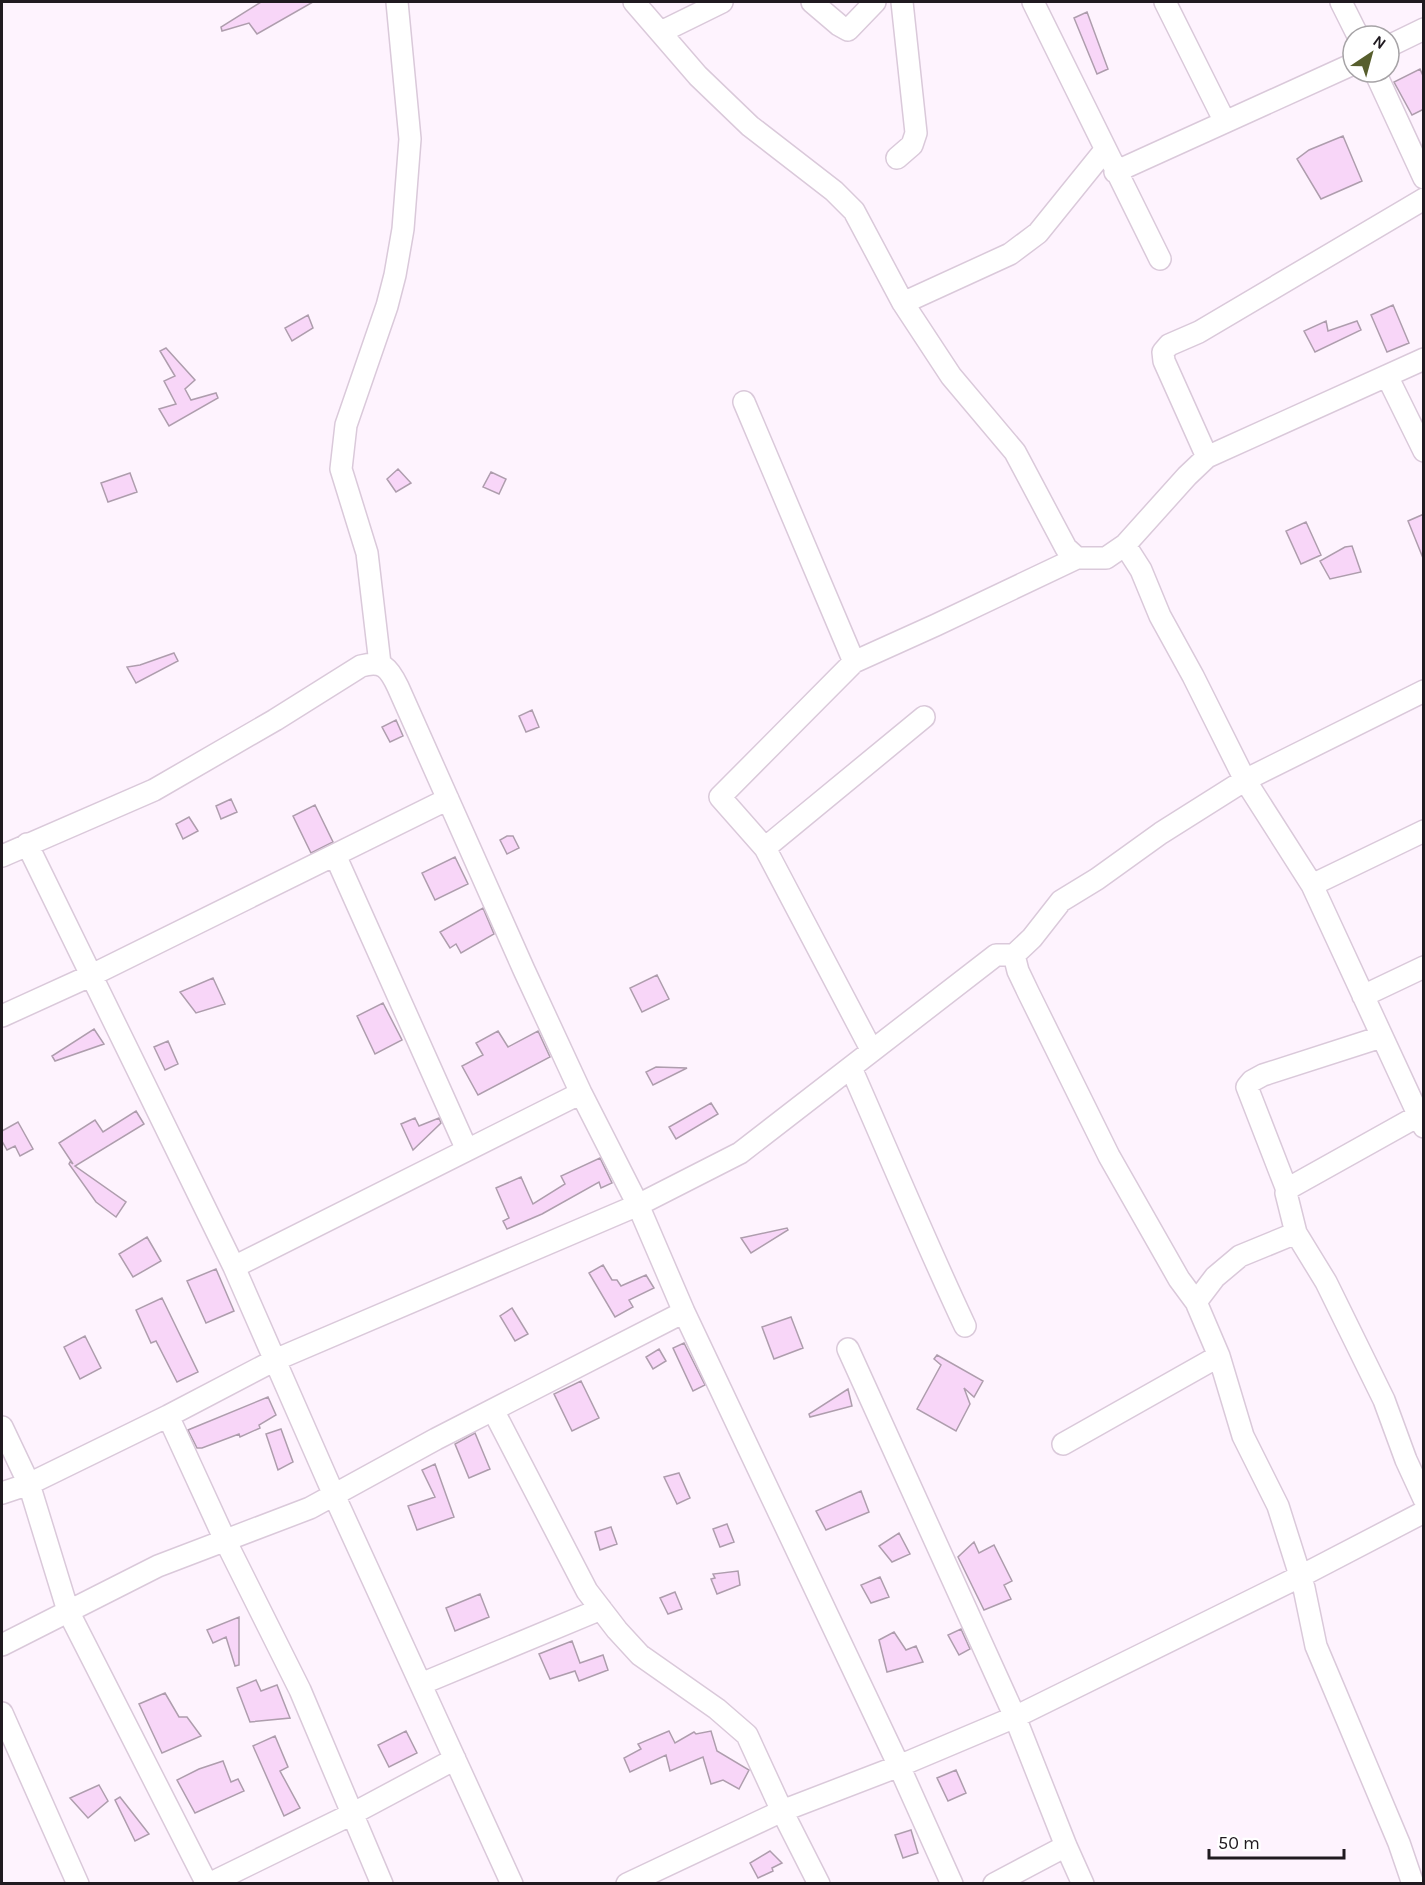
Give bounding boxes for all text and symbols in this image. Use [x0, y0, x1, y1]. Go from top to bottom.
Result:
north arrow [1341, 24, 1401, 84]
text: N [1369, 31, 1390, 53]
scale bar [1209, 1822, 1344, 1860]
text: 50 m [1218, 1832, 1260, 1854]

